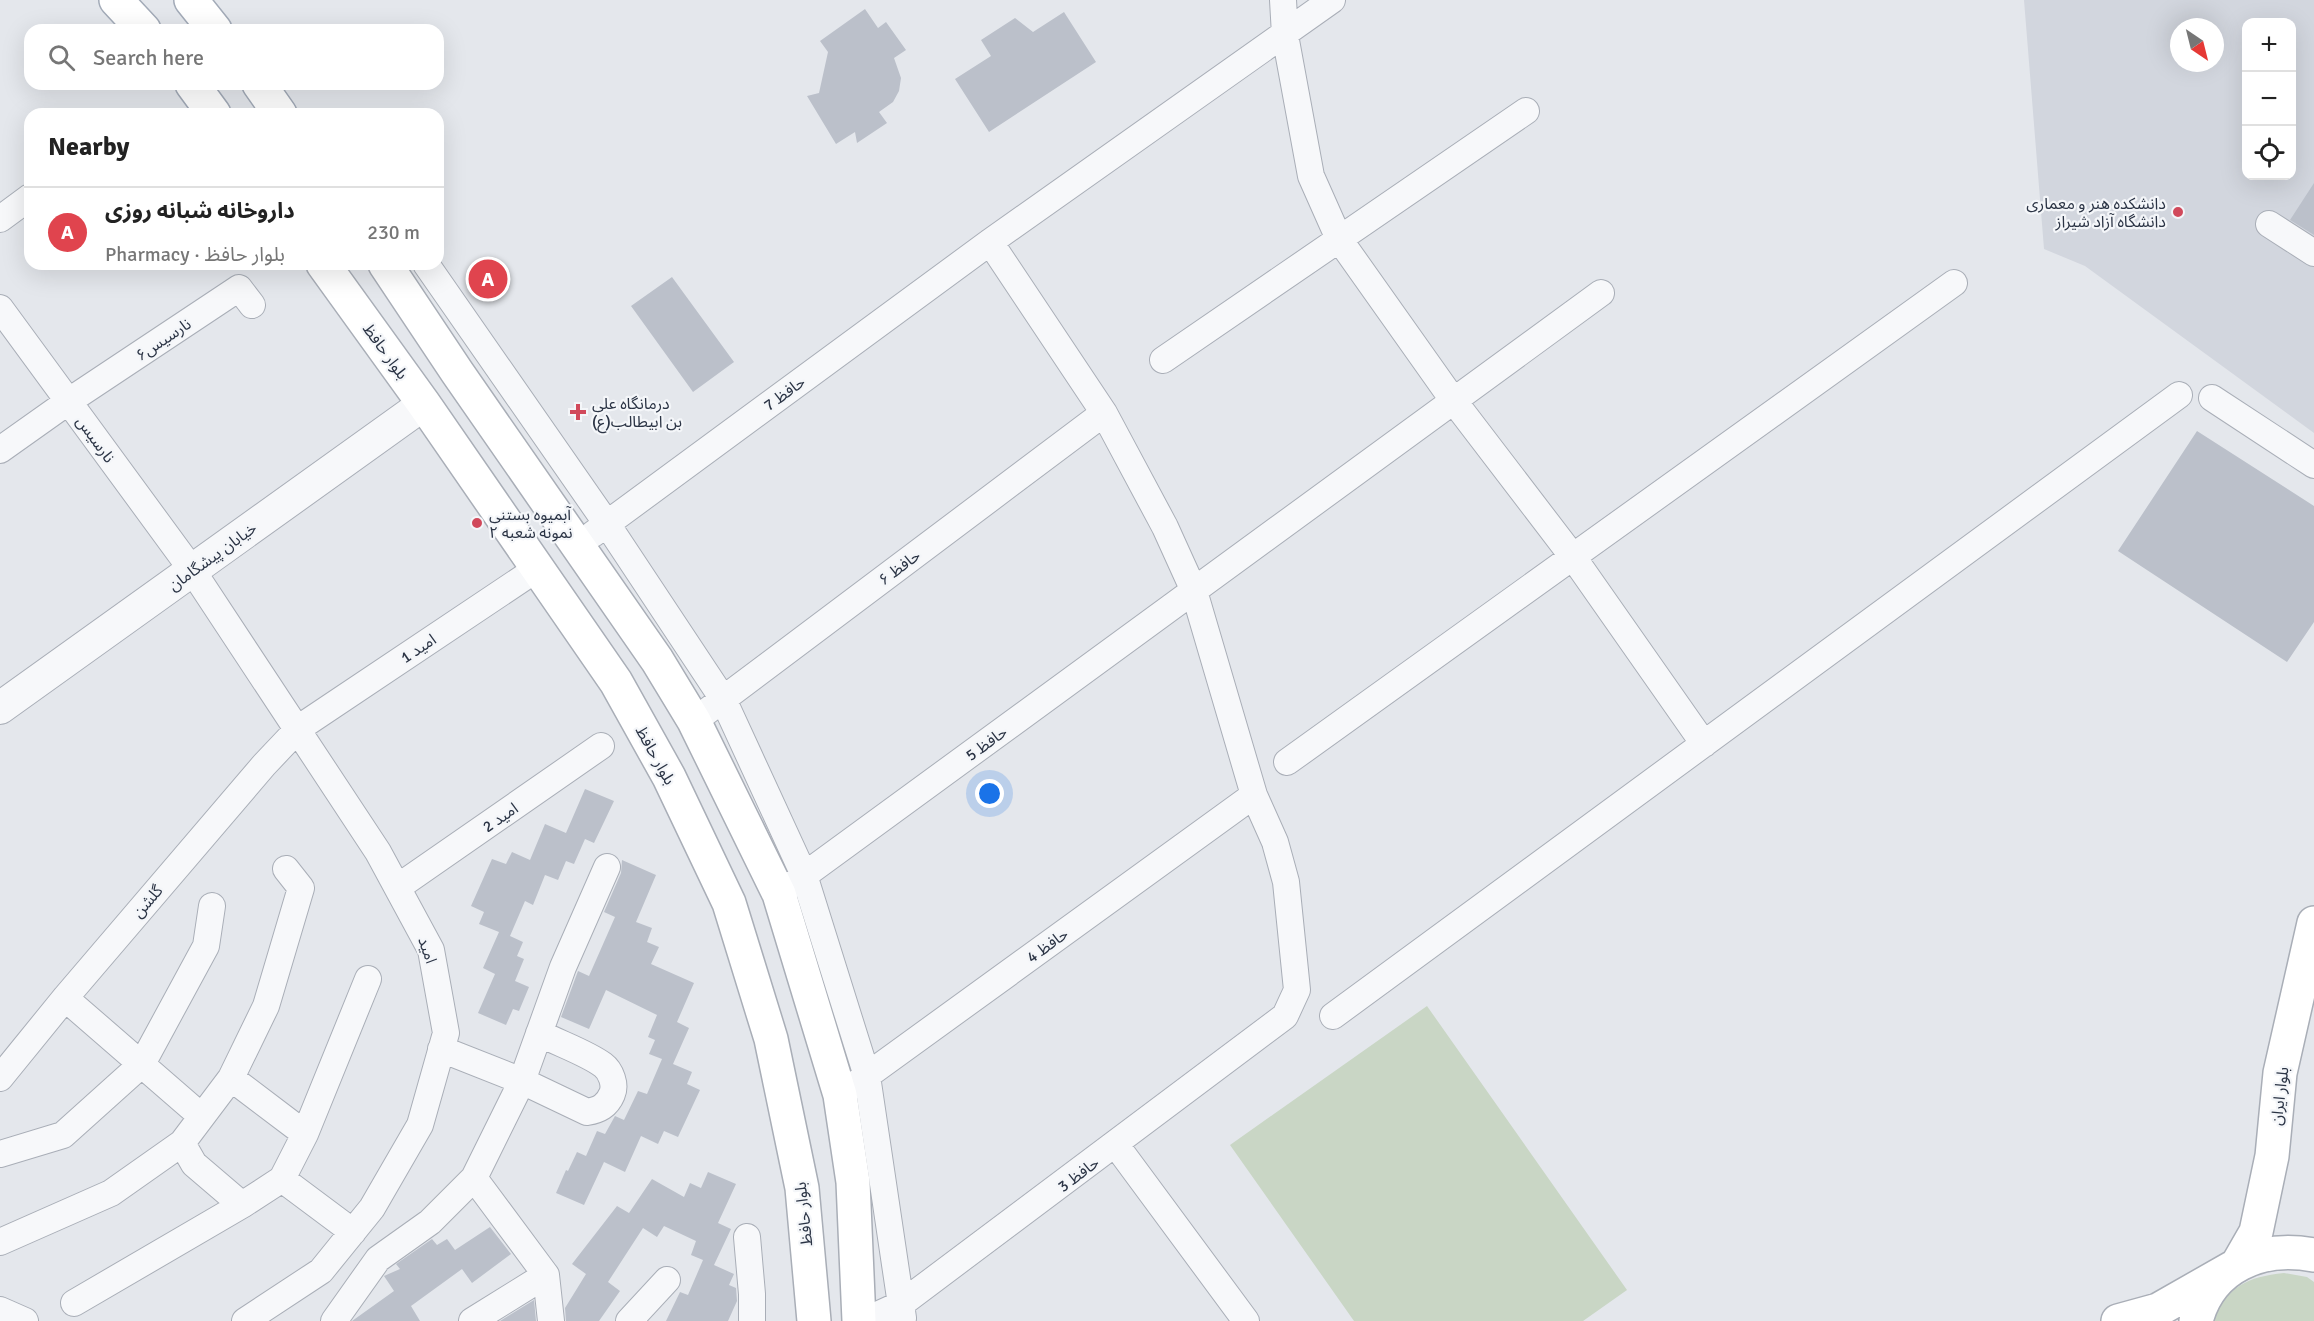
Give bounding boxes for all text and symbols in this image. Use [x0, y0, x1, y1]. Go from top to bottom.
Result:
north arrow [2170, 18, 2224, 72]
map controls [2242, 18, 2296, 180]
button: + [2242, 18, 2296, 72]
search box [24, 24, 444, 90]
icon: search [45, 41, 78, 74]
text: Search here [93, 44, 204, 71]
button: − [2242, 72, 2296, 126]
button: locate [2242, 126, 2296, 180]
text: Nearby [48, 131, 129, 163]
place label: دانشکده هنر و معماری دانشگاه آزاد شیراز [2026, 194, 2166, 232]
text: داروخانه شبانه روزی [105, 197, 295, 224]
marker: دانشکده هنر و معماری دانشگاه آزاد شیراز [2171, 205, 2185, 219]
text: A [61, 220, 74, 245]
text: 230 m [367, 220, 420, 245]
text: Pharmacy · بلوار حافظ [105, 242, 285, 267]
pin: A [468, 256, 508, 302]
street label: نارسیس۶ [132, 314, 195, 366]
street label: بلوار حافظ [358, 320, 412, 384]
street label: حافظ 7 [760, 372, 809, 416]
place label: درمانگاه علی بن ابیطالب(ع) [592, 394, 682, 434]
marker: درمانگاه علی بن ابیطالب(ع) [569, 403, 587, 421]
street label: نارسیس [71, 412, 119, 467]
place label: آبمیوه بستنی نمونه شعبه ۲ [489, 505, 573, 543]
marker: آبمیوه بستنی نمونه شعبه ۲ [470, 516, 484, 530]
street label: خیابان پیشگامان [164, 518, 261, 596]
street label: حافظ ۶ [875, 546, 924, 590]
street label: امید 1 [397, 630, 440, 668]
street label: بلوار حافظ [631, 722, 679, 788]
street label: حافظ 5 [962, 722, 1011, 766]
your location [975, 779, 1004, 808]
street label: امید 2 [479, 798, 522, 837]
street label: گلشن [128, 881, 168, 922]
street label: حافظ 4 [1023, 924, 1072, 968]
street label: امید [413, 934, 441, 966]
street label: بلوار ایران [2266, 1066, 2294, 1127]
street label: حافظ 3 [1054, 1153, 1103, 1197]
street label: بلوار حافظ [791, 1181, 817, 1247]

